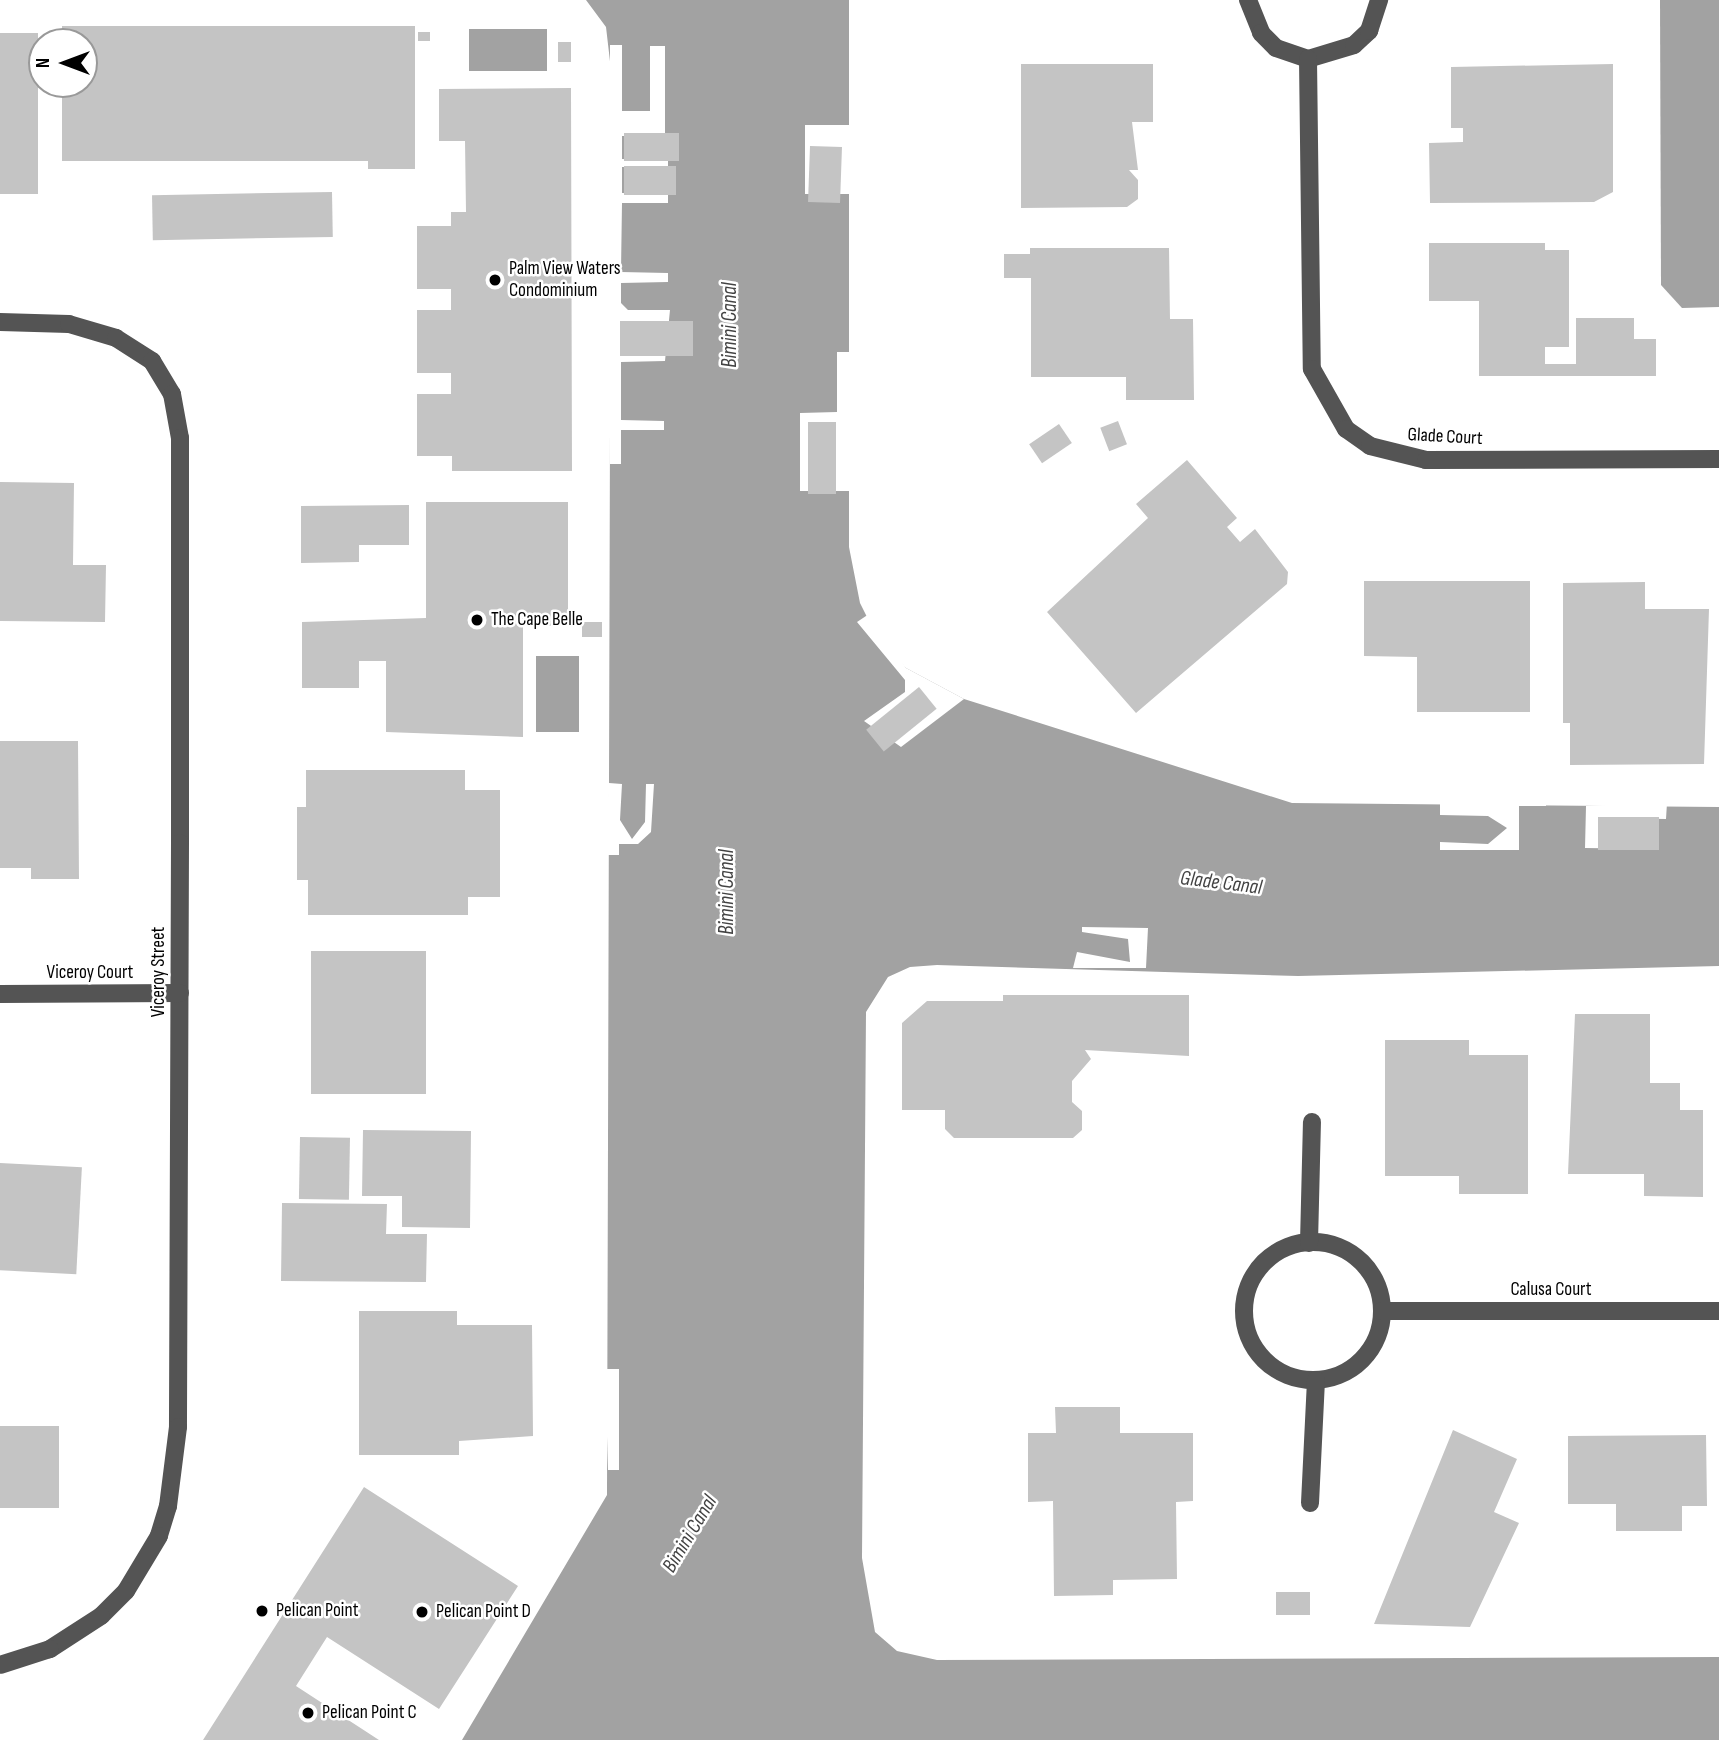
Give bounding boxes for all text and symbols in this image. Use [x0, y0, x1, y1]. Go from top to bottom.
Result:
north arrow [28, 28, 98, 98]
text: N [32, 58, 55, 68]
place label: Palm View Waters Condominium [509, 258, 621, 302]
marker: Palm View Waters Condominium [487, 272, 503, 288]
water label: Bimini Canal [717, 282, 743, 368]
street label: Glade Court [1407, 424, 1483, 450]
place label: The Cape Belle [491, 609, 583, 631]
marker: The Cape Belle [469, 612, 485, 628]
water label: Bimini Canal [714, 849, 740, 935]
water label: Glade Canal [1179, 865, 1263, 901]
street label: Viceroy Street [148, 927, 170, 1017]
street label: Viceroy Court [47, 962, 133, 984]
street label: Calusa Court [1510, 1279, 1592, 1301]
water label: Bimini Canal [657, 1491, 723, 1577]
place label: Pelican Point [276, 1600, 358, 1622]
place label: Pelican Point D [436, 1601, 531, 1623]
marker: Pelican Point [254, 1603, 270, 1619]
marker: Pelican Point D [414, 1604, 430, 1620]
place label: Pelican Point C [322, 1702, 417, 1724]
marker: Pelican Point C [300, 1705, 316, 1721]

